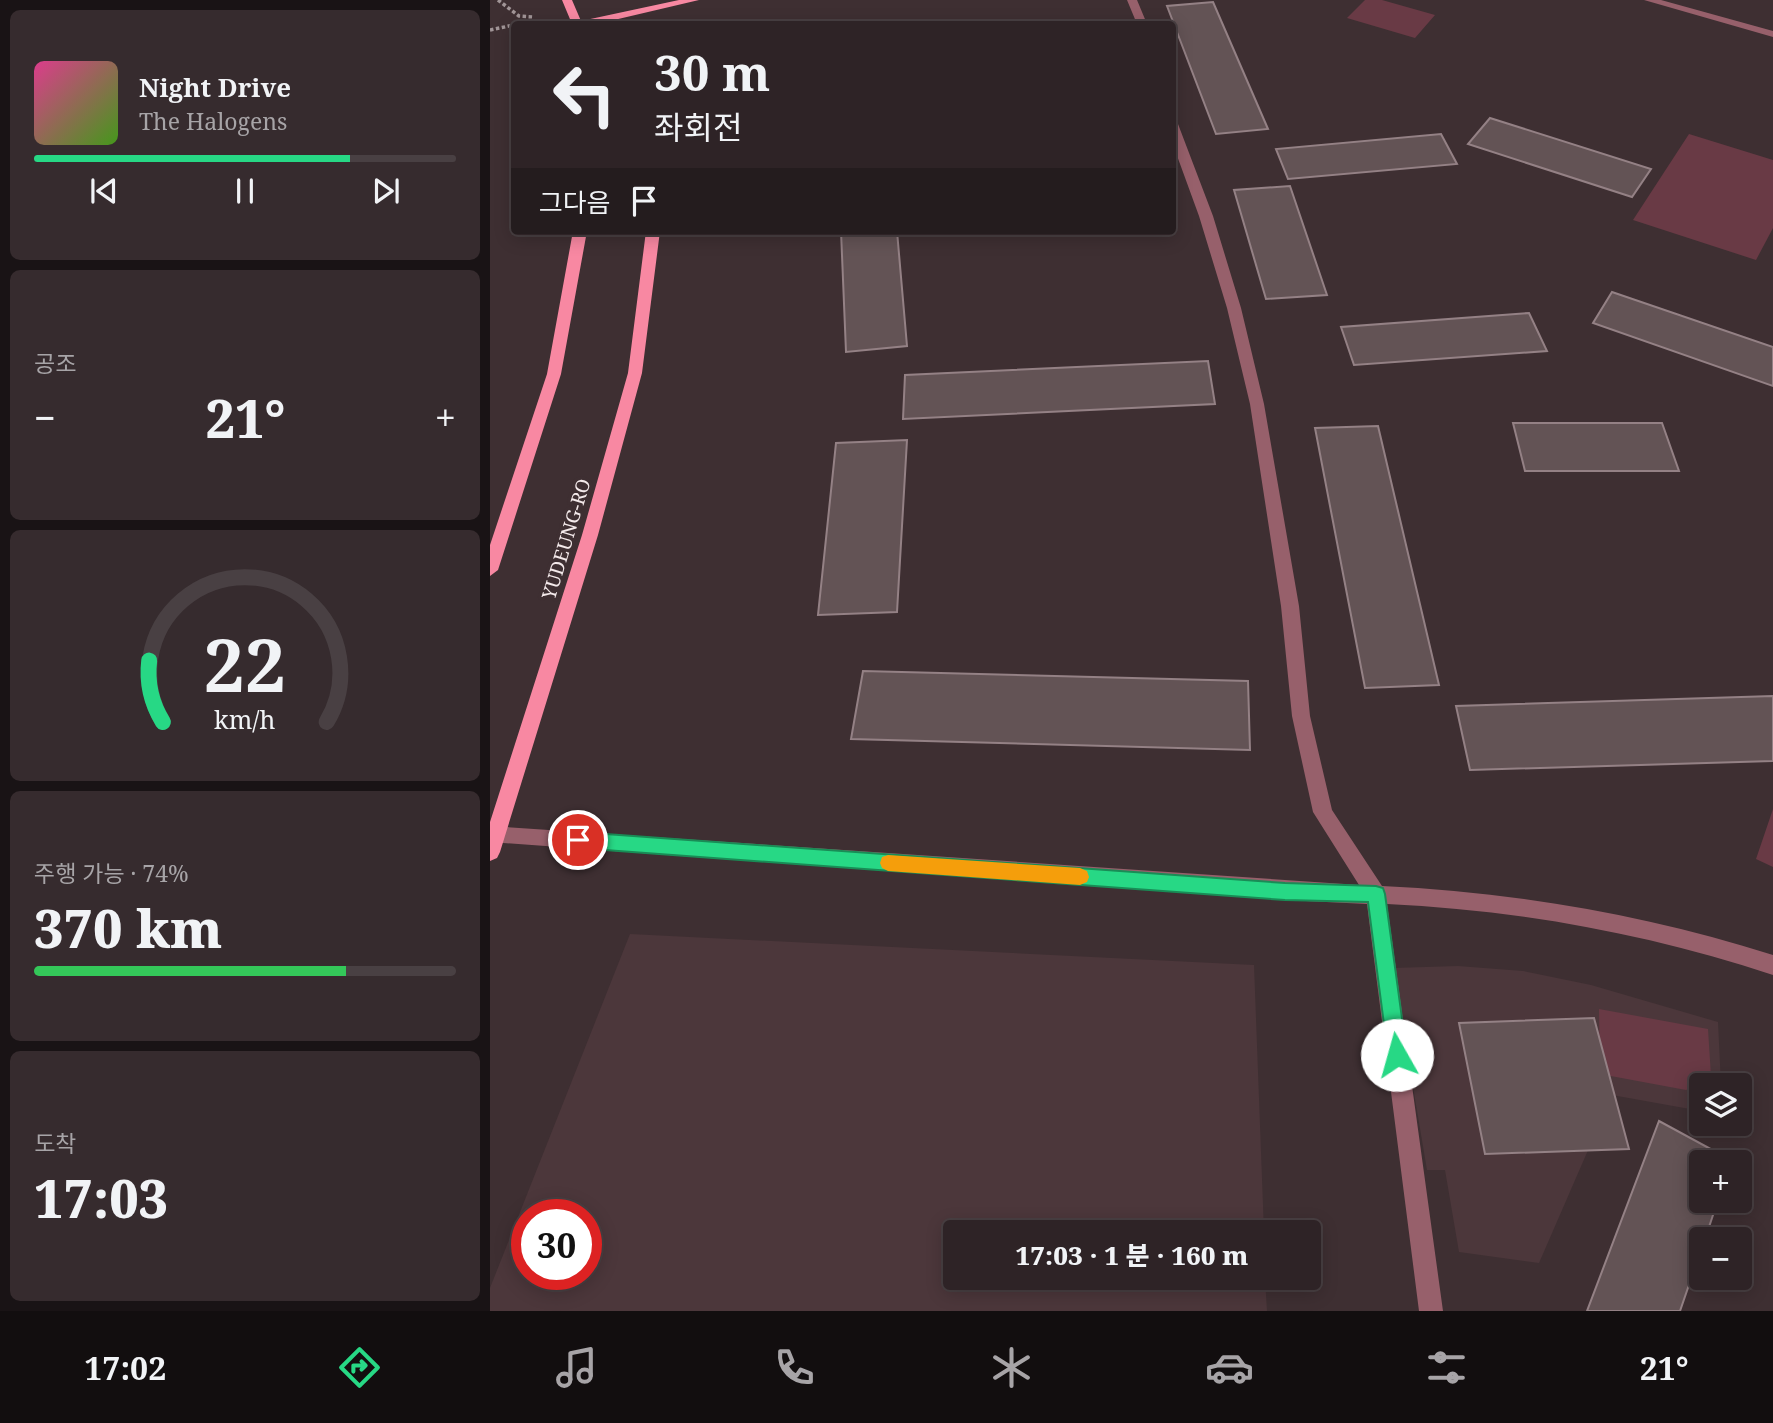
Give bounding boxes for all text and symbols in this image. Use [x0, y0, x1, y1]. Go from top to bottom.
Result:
text: 30 m [654, 39, 770, 105]
icon: left [539, 49, 630, 140]
text: Night Drive [139, 69, 291, 105]
text: The Halogens [139, 105, 287, 137]
text: 좌회전 [654, 105, 742, 148]
icon: previous [85, 172, 123, 210]
icon: pause [226, 172, 264, 210]
icon: next [367, 172, 405, 210]
icon: arrive [625, 182, 663, 220]
text: 그다음 [539, 184, 611, 220]
text: 공조 [34, 347, 76, 379]
text: 21° [205, 382, 285, 453]
text: − [34, 391, 56, 443]
text: + [435, 391, 456, 443]
street label: YUDEUNG-RO [535, 475, 597, 603]
text: 22 [204, 614, 286, 713]
text: km/h [214, 701, 276, 735]
pin [548, 810, 608, 870]
icon: arrive [559, 821, 597, 859]
text: 주행 가능 · 74% [34, 857, 189, 889]
text: 370 km [34, 892, 222, 963]
position arrow [1360, 1018, 1434, 1092]
map controls [1689, 1073, 1752, 1290]
button: layers [1689, 1073, 1752, 1136]
text: 도착 [34, 1127, 76, 1159]
button: + [1689, 1150, 1752, 1213]
text: 17:03 [34, 1162, 168, 1233]
speed limit sign: 30 [511, 1199, 602, 1290]
button: − [1689, 1227, 1752, 1290]
text: 17:03 · 1 분 · 160 m [1016, 1237, 1248, 1273]
icon: directions [335, 1343, 384, 1392]
icon: music [552, 1343, 601, 1392]
icon: phone [770, 1343, 819, 1392]
icon: climate [987, 1343, 1036, 1392]
icon: car [1205, 1343, 1254, 1392]
icon: filters [1422, 1343, 1471, 1392]
text: 17:02 [84, 1346, 166, 1389]
text: 21° [1640, 1346, 1689, 1389]

